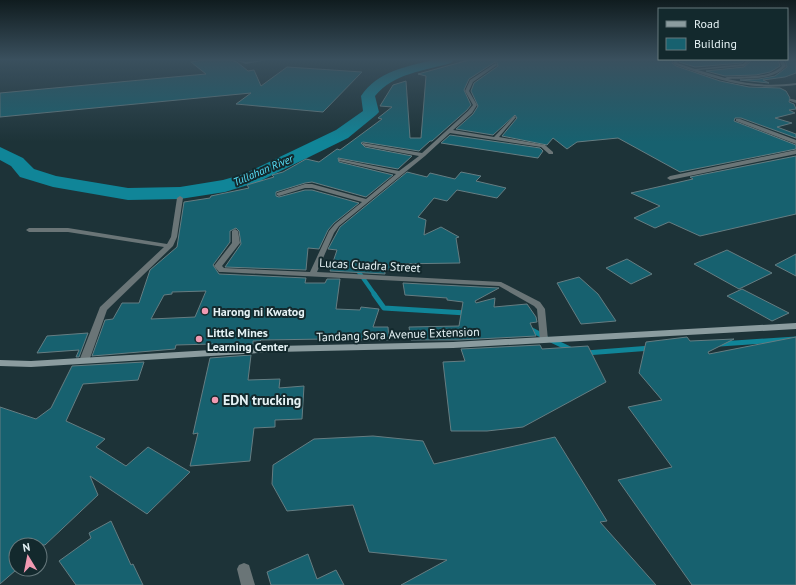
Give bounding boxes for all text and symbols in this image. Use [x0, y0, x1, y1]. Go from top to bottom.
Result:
legend [658, 8, 788, 60]
text: Road [694, 16, 719, 31]
text: Building [694, 36, 737, 51]
water label: Tullahan River [231, 151, 296, 189]
street label: Lucas Cuadra Street [319, 255, 421, 275]
place label: Harong ni Kwatog [213, 304, 305, 319]
marker: Harong ni Kwatog [200, 306, 210, 316]
street label: Tandang Sora Avenue Extension [316, 324, 480, 344]
place label: Little Mines Learning Center [207, 325, 289, 354]
marker: Little Mines Learning Center [194, 334, 204, 344]
place label: EDN trucking [223, 391, 301, 409]
marker: EDN trucking [210, 395, 220, 405]
north arrow [8, 537, 48, 577]
text: N [21, 540, 31, 555]

